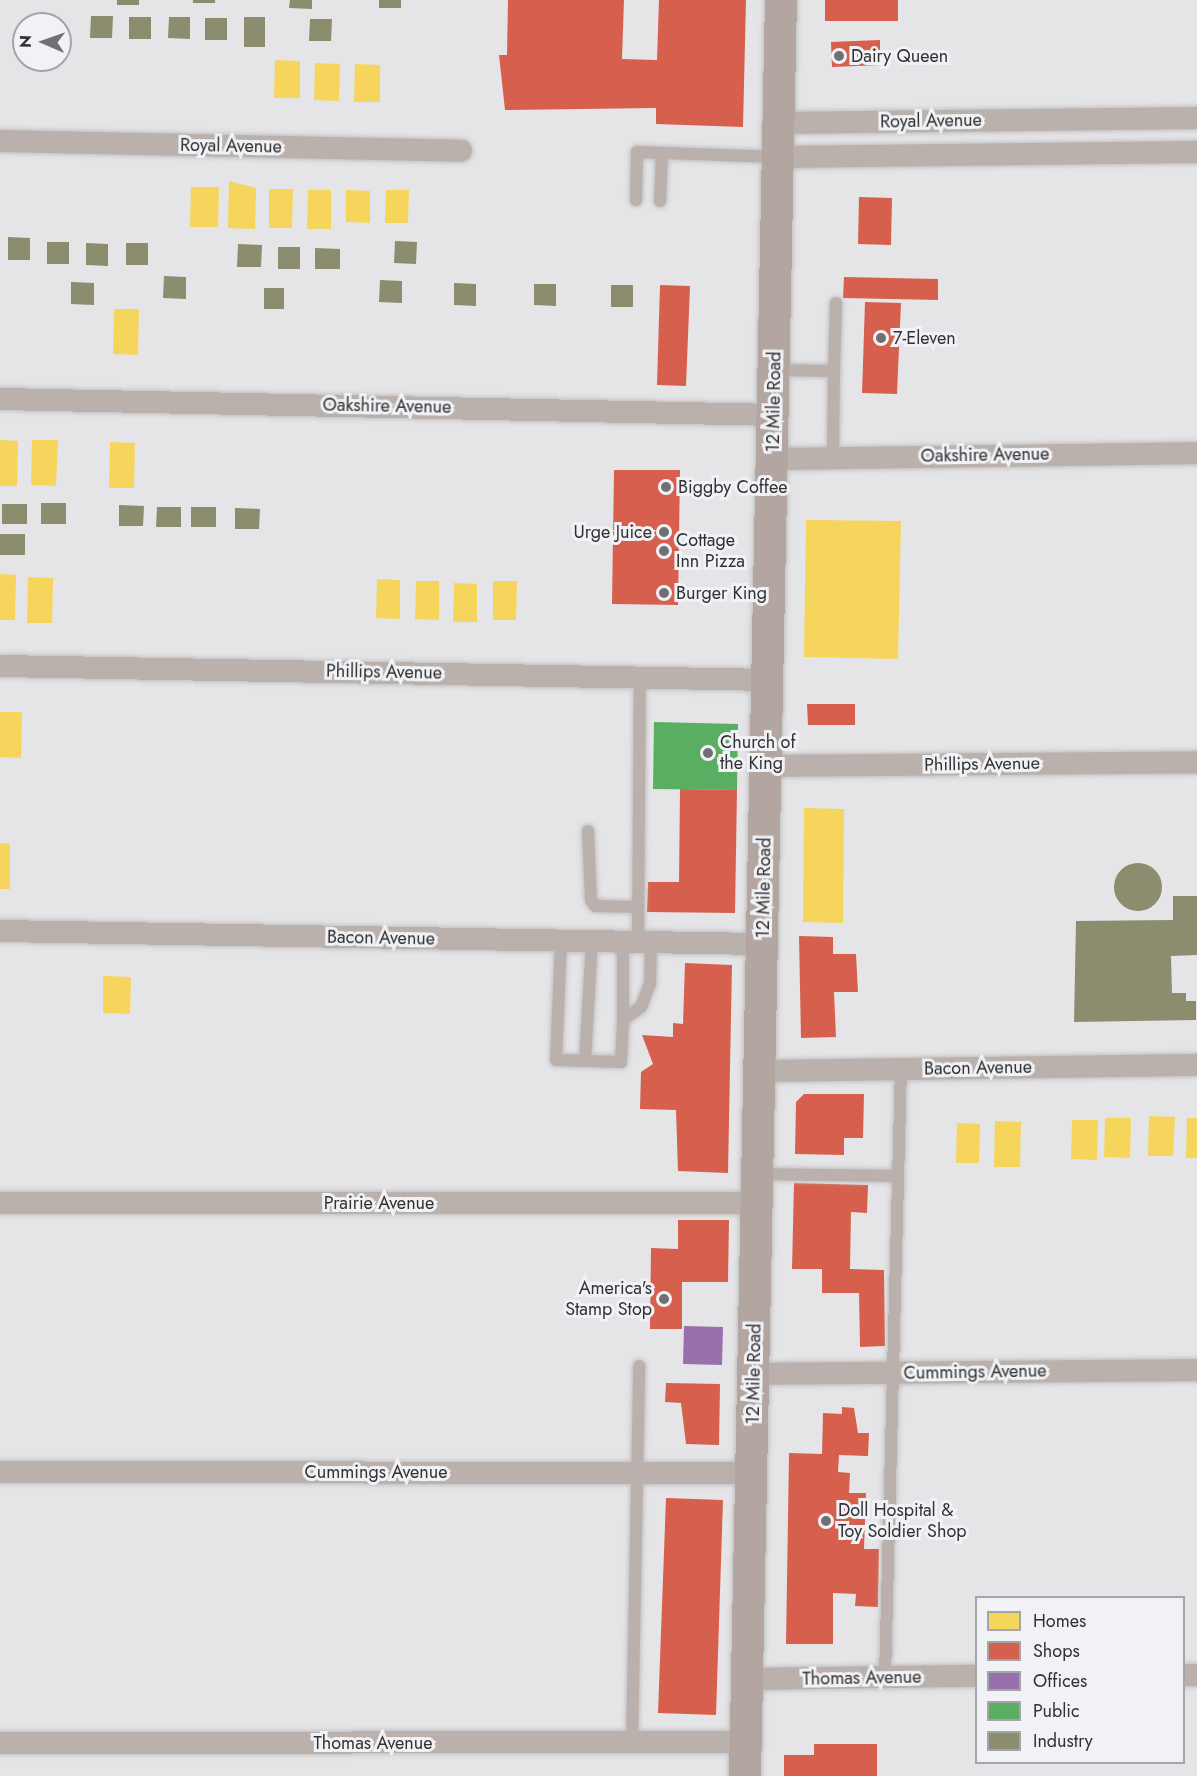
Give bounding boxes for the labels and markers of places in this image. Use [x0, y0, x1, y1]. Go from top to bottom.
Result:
place label: Dairy Queen [851, 45, 948, 67]
marker: Dairy Queen [832, 49, 846, 63]
place label: 7-Eleven [893, 327, 956, 349]
marker: 7-Eleven [874, 331, 888, 345]
place label: Biggby Coffee [678, 476, 788, 498]
marker: Biggby Coffee [659, 480, 673, 494]
place label: Urge Juice [574, 521, 652, 543]
marker: Urge Juice [657, 525, 671, 539]
place label: Cottage Inn Pizza [676, 530, 745, 572]
marker: Cottage Inn Pizza [657, 544, 671, 558]
place label: Burger King [676, 582, 767, 604]
marker: Burger King [657, 586, 671, 600]
place label: Church of the King [720, 732, 796, 774]
marker: Church of the King [701, 746, 715, 760]
place label: America's Stamp Stop [565, 1278, 652, 1320]
marker: America's Stamp Stop [657, 1292, 671, 1306]
place label: Doll Hospital & Toy Soldier Shop [838, 1500, 966, 1543]
marker: Doll Hospital & Toy Soldier Shop [819, 1514, 833, 1528]

